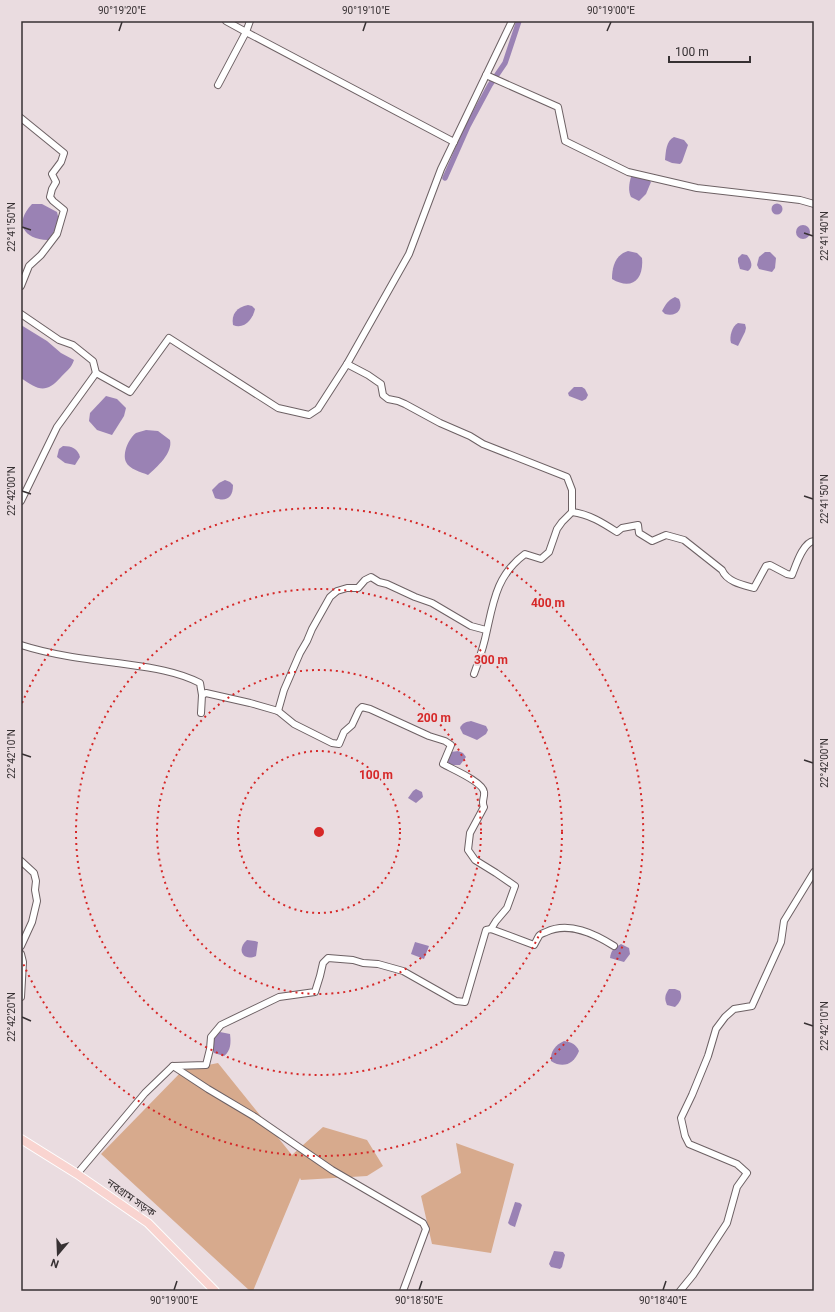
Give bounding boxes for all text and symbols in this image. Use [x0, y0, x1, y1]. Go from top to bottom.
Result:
text: 90°19'20"E [98, 5, 146, 16]
text: 90°19'10"E [342, 5, 390, 16]
text: 90°19'00"E [587, 5, 635, 16]
scale bar [669, 38, 750, 64]
text: 100 m [675, 45, 709, 59]
text: 22°41'50"N [6, 202, 17, 252]
text: 22°41'40"N [819, 211, 830, 261]
text: 22°42'00"N [6, 466, 17, 516]
text: 22°41'50"N [819, 474, 830, 524]
text: 400 m [531, 596, 565, 610]
text: 300 m [474, 653, 508, 667]
text: 200 m [417, 711, 451, 725]
text: 22°42'10"N [6, 729, 17, 779]
text: 22°42'00"N [819, 738, 830, 788]
text: 100 m [359, 768, 393, 782]
centre of rings [312, 825, 326, 839]
text: 22°42'20"N [6, 992, 17, 1042]
text: 22°42'10"N [819, 1001, 830, 1051]
street label: নবগ্রাম সড়ক [103, 1176, 158, 1220]
north arrow [38, 1234, 78, 1274]
text: N [49, 1255, 61, 1270]
text: 90°19'00"E [150, 1295, 198, 1306]
text: 90°18'50"E [395, 1295, 443, 1306]
text: 90°18'40"E [639, 1295, 687, 1306]

